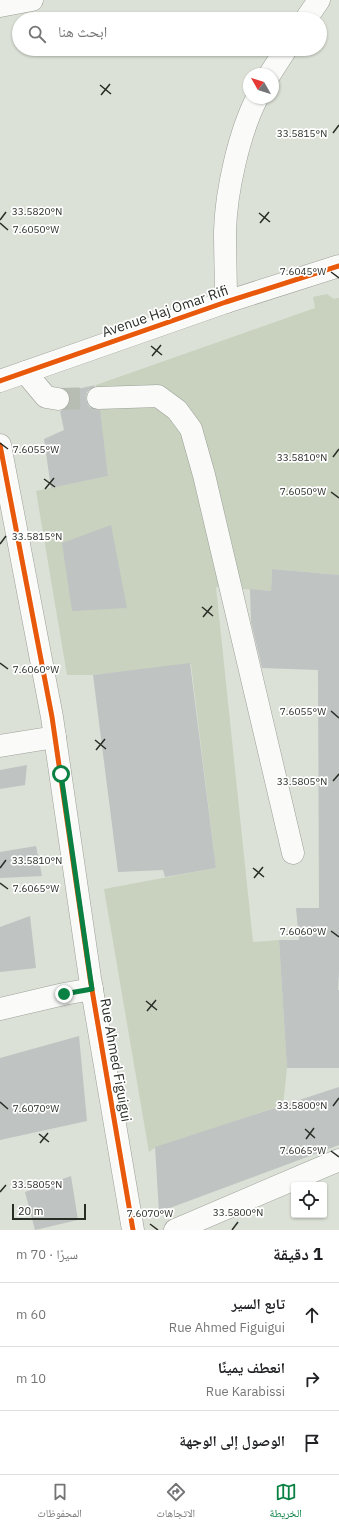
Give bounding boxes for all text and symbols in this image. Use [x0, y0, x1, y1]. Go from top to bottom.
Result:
search box [12, 12, 327, 56]
text: ابحث هنا [58, 22, 107, 41]
icon: search [26, 23, 48, 45]
north arrow [243, 68, 279, 104]
text: 33.5815°N [277, 127, 327, 140]
text: 33.5820°N [12, 205, 62, 218]
text: 7.6050°W [13, 223, 59, 236]
text: 7.6045°W [280, 265, 326, 278]
street label: Avenue Haj Omar Rifi [99, 281, 231, 341]
text: 7.6055°W [13, 443, 59, 456]
text: 33.5810°N [277, 451, 327, 464]
text: 7.6050°W [280, 485, 326, 498]
text: 33.5815°N [12, 530, 62, 543]
text: 7.6060°W [13, 663, 59, 676]
text: 7.6055°W [280, 705, 326, 718]
route start [52, 765, 70, 783]
text: 33.5805°N [277, 775, 327, 788]
text: 33.5810°N [12, 854, 62, 867]
text: 7.6065°W [13, 882, 59, 895]
text: 7.6060°W [280, 925, 326, 938]
route end [55, 985, 73, 1003]
street label: Rue Ahmed Figuigui [96, 997, 136, 1123]
text: 33.5800°N [277, 1099, 327, 1112]
text: 7.6070°W [13, 1102, 59, 1115]
text: 7.6065°W [280, 1144, 326, 1157]
text: 33.5805°N [12, 1178, 62, 1191]
map controls [291, 1182, 327, 1218]
button: locate [291, 1182, 327, 1218]
scale bar [12, 1202, 86, 1221]
text: 20 m [18, 1204, 43, 1218]
text: 33.5800°N [213, 1206, 263, 1219]
text: 7.6070°W [127, 1207, 173, 1220]
text: 1 دقيقة [273, 1243, 323, 1265]
text: سيرًا · 70 m [16, 1246, 78, 1263]
text: تابع السير [231, 1294, 285, 1313]
icon: ahead [301, 1304, 323, 1326]
text: 60 m [16, 1306, 46, 1323]
text: Rue Ahmed Figuigui [169, 1319, 285, 1336]
text: انعطف يمينًا [218, 1358, 285, 1377]
icon: right [301, 1368, 323, 1390]
text: 10 m [16, 1370, 46, 1387]
text: Rue Karabissi [206, 1383, 285, 1400]
text: الوصول إلى الوجهة [179, 1431, 285, 1450]
icon: arrive [301, 1432, 323, 1454]
tab: المحفوظات [37, 1481, 82, 1524]
tab: الاتجاهات [156, 1481, 195, 1524]
tab: الخريطة [269, 1481, 302, 1524]

